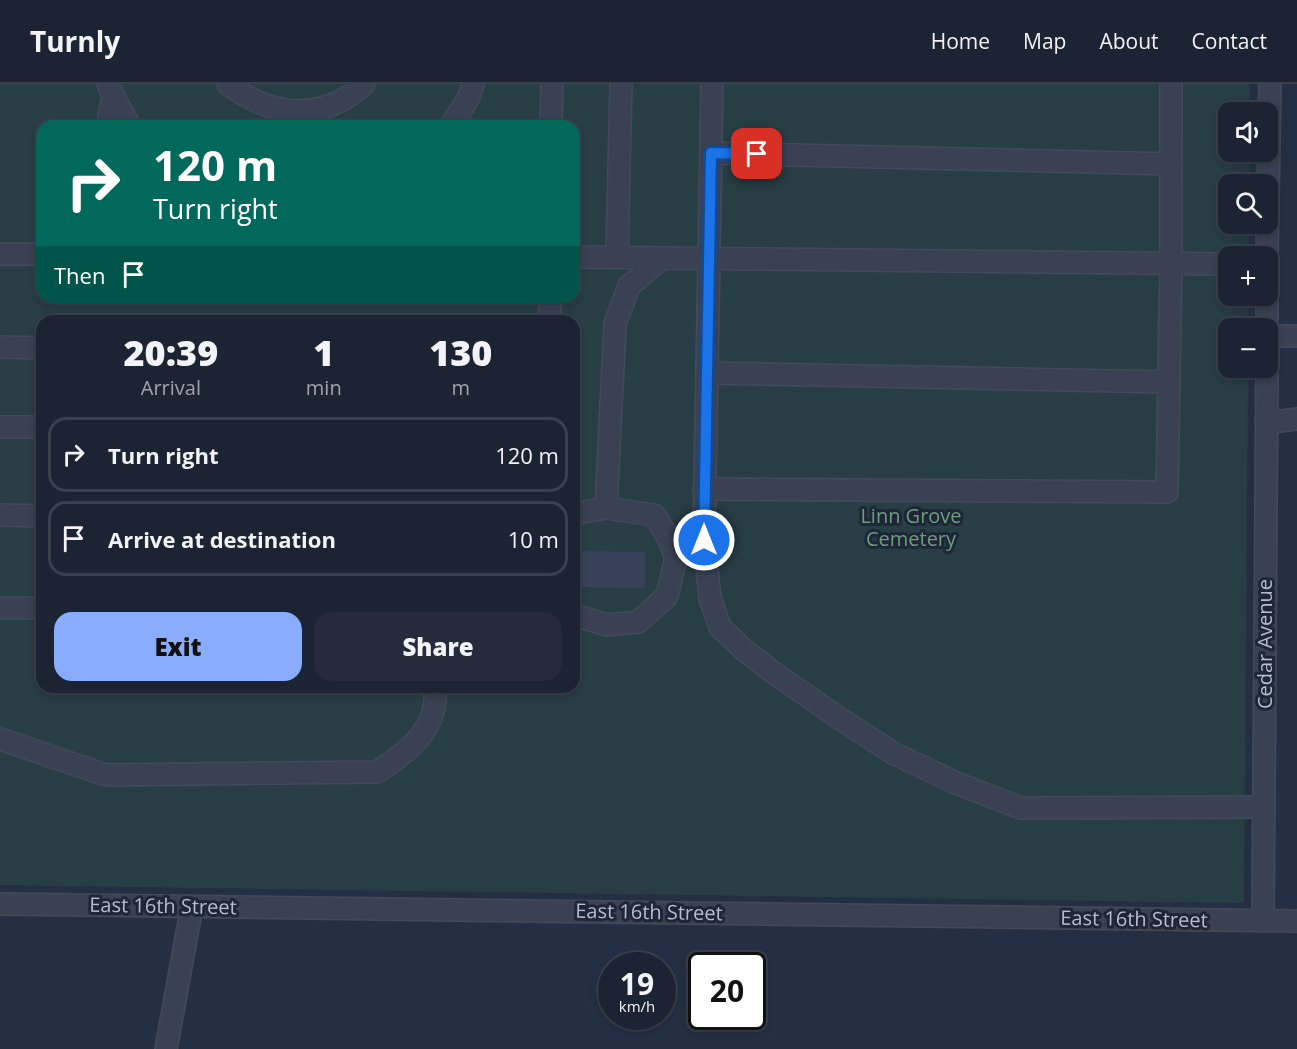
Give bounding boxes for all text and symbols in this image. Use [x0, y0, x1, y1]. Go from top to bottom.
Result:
text: Turnly [30, 22, 120, 60]
text: Home [931, 27, 990, 55]
text: Map [1023, 27, 1066, 55]
text: About [1099, 27, 1159, 55]
text: Contact [1192, 27, 1267, 55]
map controls [1218, 102, 1278, 378]
button: sound [1218, 102, 1278, 162]
pin [731, 128, 782, 179]
text: 120 m [153, 136, 277, 193]
icon: arrive [740, 137, 773, 170]
icon: right [54, 144, 132, 222]
button: search [1218, 174, 1278, 234]
text: Turn right [153, 190, 278, 227]
button: + [1218, 246, 1278, 306]
icon: arrive [117, 258, 150, 291]
text: Then [54, 260, 105, 290]
button: − [1218, 318, 1278, 378]
text: 20:39 [124, 328, 218, 377]
text: 1 [313, 328, 334, 377]
text: 130 [429, 328, 492, 377]
text: Arrival [141, 374, 201, 401]
text: min [306, 374, 342, 401]
text: m [452, 374, 470, 401]
icon: right [57, 438, 90, 471]
text: Turn right [108, 440, 219, 470]
text: 120 m [495, 440, 559, 470]
park label: Linn Grove Cemetery [860, 502, 962, 552]
position arrow [672, 508, 736, 572]
icon: arrive [57, 522, 90, 555]
text: Arrive at destination [108, 524, 336, 554]
text: 10 m [508, 524, 559, 554]
street label: Cedar Avenue [1251, 579, 1278, 709]
button: Exit [54, 612, 302, 681]
button: Share [314, 612, 562, 681]
street label: East 16th Street [89, 891, 237, 920]
street label: East 16th Street [575, 897, 723, 926]
street label: East 16th Street [1060, 904, 1208, 933]
speed limit sign: 20 [688, 952, 766, 1030]
text: 19 [620, 963, 654, 1004]
text: km/h [619, 996, 655, 1016]

